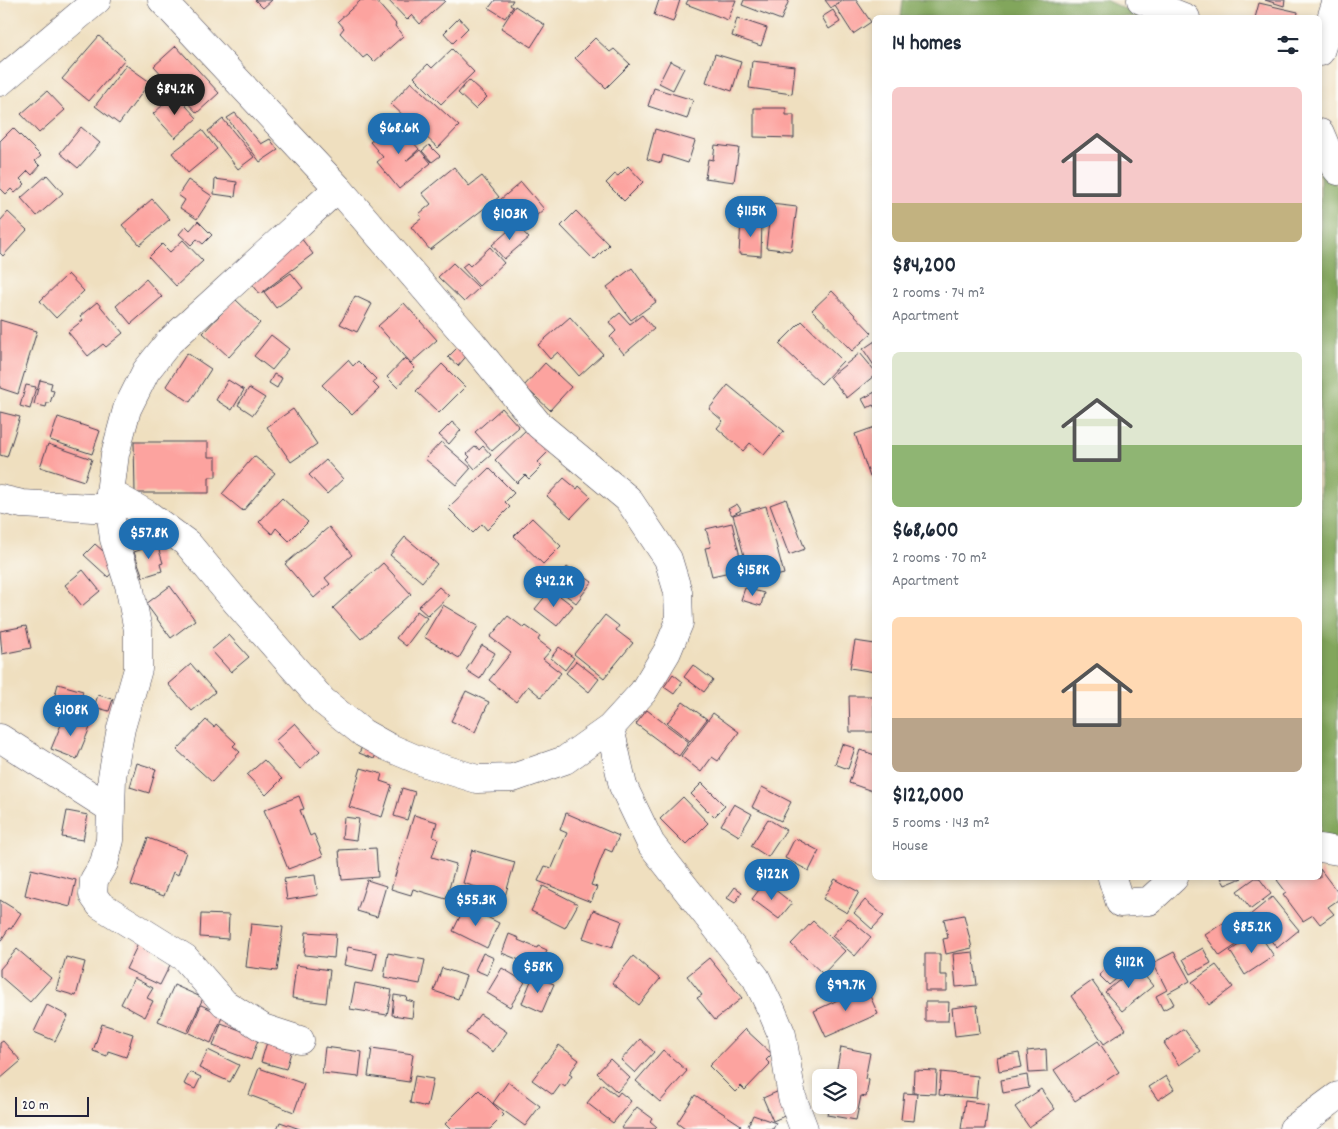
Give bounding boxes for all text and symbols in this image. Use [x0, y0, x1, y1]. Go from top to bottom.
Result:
text: 14 homes [892, 30, 962, 60]
icon: filters [1274, 31, 1302, 59]
pin: $84.2K [134, 74, 216, 116]
text: $84.2K [156, 78, 194, 101]
pin: $68.6K [358, 112, 440, 155]
text: $68.6K [379, 117, 419, 140]
icon: home [1052, 120, 1142, 210]
pin: $115K [716, 196, 786, 238]
pin: $103K [475, 198, 545, 241]
text: $115K [736, 200, 766, 223]
text: $103K [493, 203, 527, 226]
text: $84,200 [892, 252, 956, 282]
text: 2 rooms · 74 m² [892, 282, 985, 305]
text: Apartment [892, 305, 959, 328]
icon: home [1052, 385, 1142, 475]
text: $68,600 [892, 517, 959, 547]
pin: $57.8K [108, 518, 190, 560]
text: $57.8K [130, 522, 168, 545]
text: 2 rooms · 70 m² [892, 547, 987, 570]
pin: $158K [718, 554, 788, 597]
text: $158K [737, 559, 769, 582]
pin: $42.2K [513, 566, 595, 608]
text: $42.2K [535, 570, 573, 593]
text: Apartment [892, 570, 959, 593]
icon: home [1052, 650, 1142, 740]
pin: $108K [36, 694, 106, 737]
text: $108K [54, 699, 88, 722]
text: $122,000 [892, 782, 964, 812]
text: 5 rooms · 143 m² [892, 812, 990, 835]
text: House [892, 835, 928, 858]
pin: $122K [737, 858, 807, 901]
text: $122K [756, 863, 789, 886]
pin: $55.3K [435, 884, 517, 927]
text: $55.3K [456, 889, 496, 912]
pin: $85.2K [1211, 912, 1293, 954]
text: $85.2K [1233, 916, 1271, 939]
pin: $112K [1094, 946, 1164, 989]
text: $112K [1114, 951, 1144, 974]
pin: $58K [508, 952, 568, 994]
text: $58K [523, 956, 553, 979]
pin: $99.7K [805, 970, 887, 1012]
text: $99.7K [827, 974, 865, 997]
map controls [812, 1069, 857, 1114]
button: layers [812, 1069, 857, 1114]
scale bar [15, 1094, 89, 1117]
text: 20 m [22, 1096, 49, 1116]

